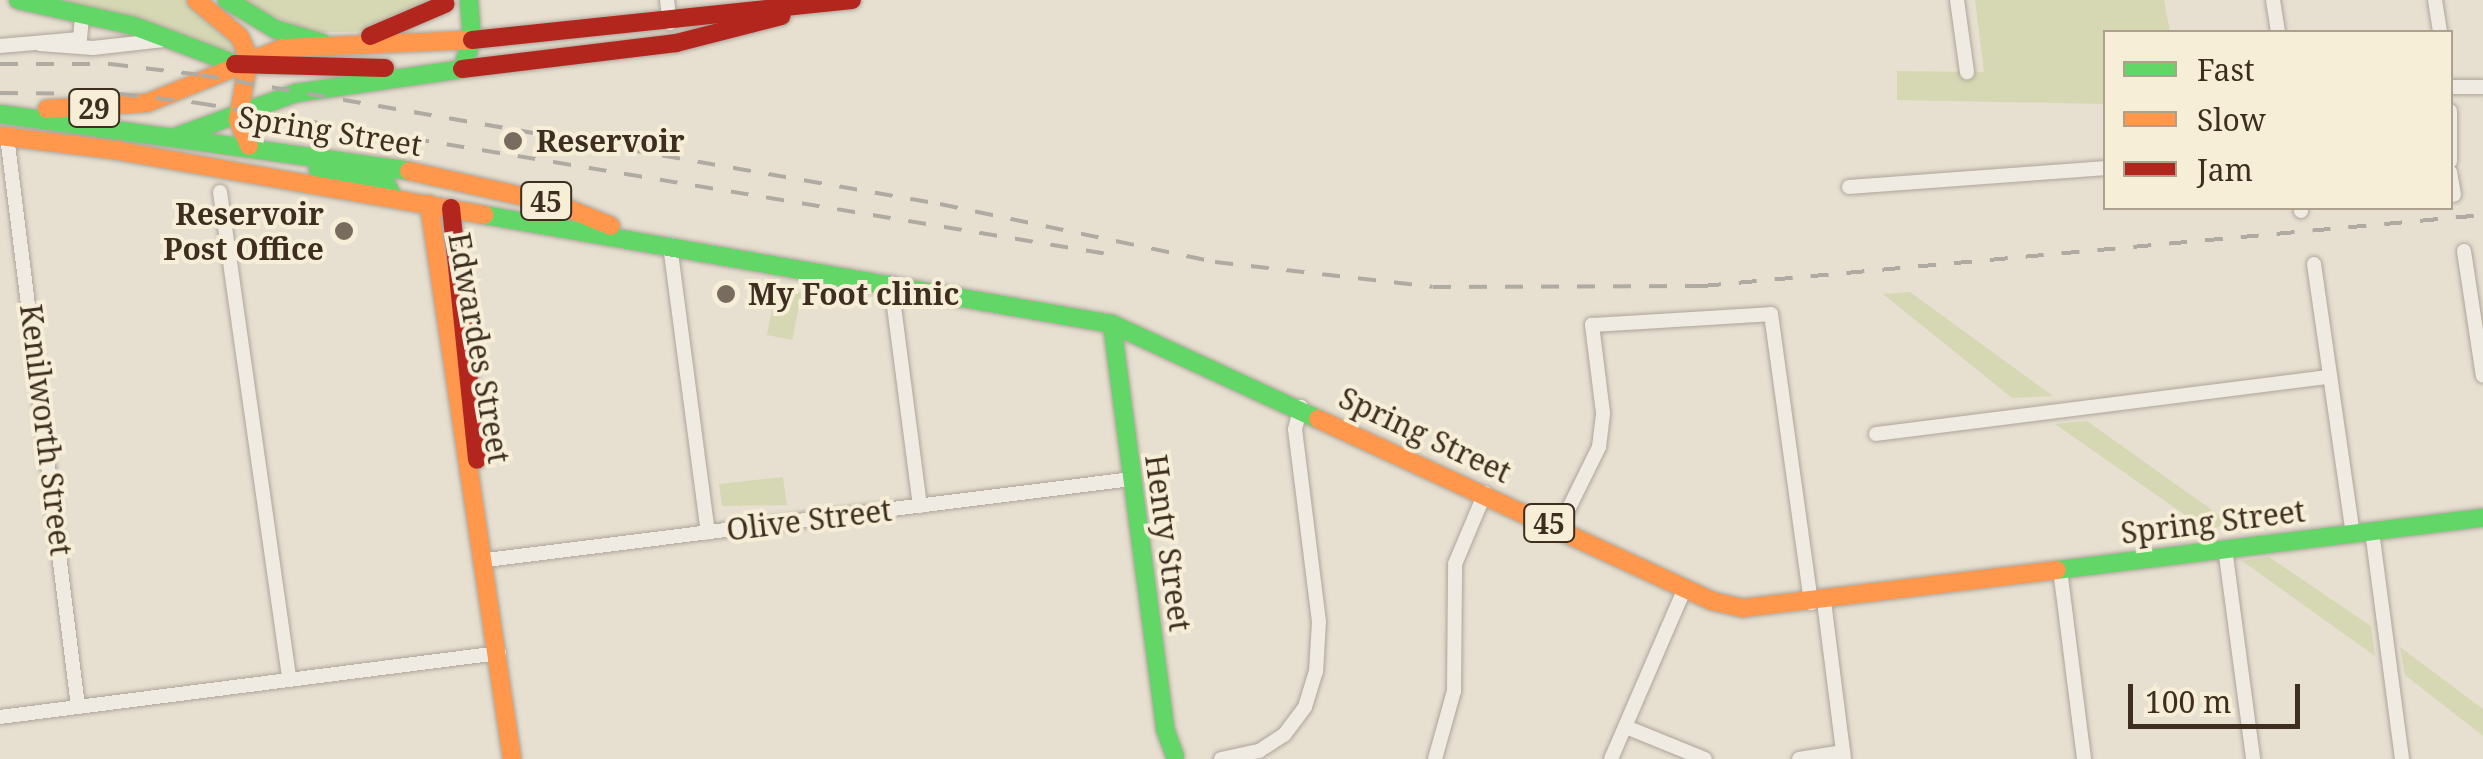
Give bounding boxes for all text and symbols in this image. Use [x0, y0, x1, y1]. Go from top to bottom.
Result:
legend [2103, 30, 2453, 210]
text: Fast [2197, 49, 2254, 90]
road number: 29 [66, 85, 122, 131]
street label: Spring Street [236, 99, 424, 163]
text: Slow [2197, 99, 2266, 140]
place label: Reservoir [536, 123, 685, 159]
marker: Reservoir [500, 128, 526, 154]
text: Jam [2197, 149, 2253, 190]
road number: 45 [518, 178, 574, 224]
place label: Reservoir Post Office [163, 196, 324, 266]
marker: Reservoir Post Office [333, 220, 355, 242]
street label: Edwardes Street [441, 230, 517, 466]
place label: My Foot clinic [748, 276, 959, 312]
marker: My Foot clinic [713, 281, 739, 307]
street label: Kenilworth Street [13, 302, 79, 558]
street label: Spring Street [1333, 380, 1517, 490]
street label: Henty Street [1138, 452, 1198, 634]
street label: Olive Street [724, 492, 894, 548]
street label: Spring Street [2119, 493, 2307, 551]
road number: 45 [1522, 500, 1576, 546]
scale bar [2133, 664, 2306, 726]
text: 100 m [2145, 681, 2231, 722]

